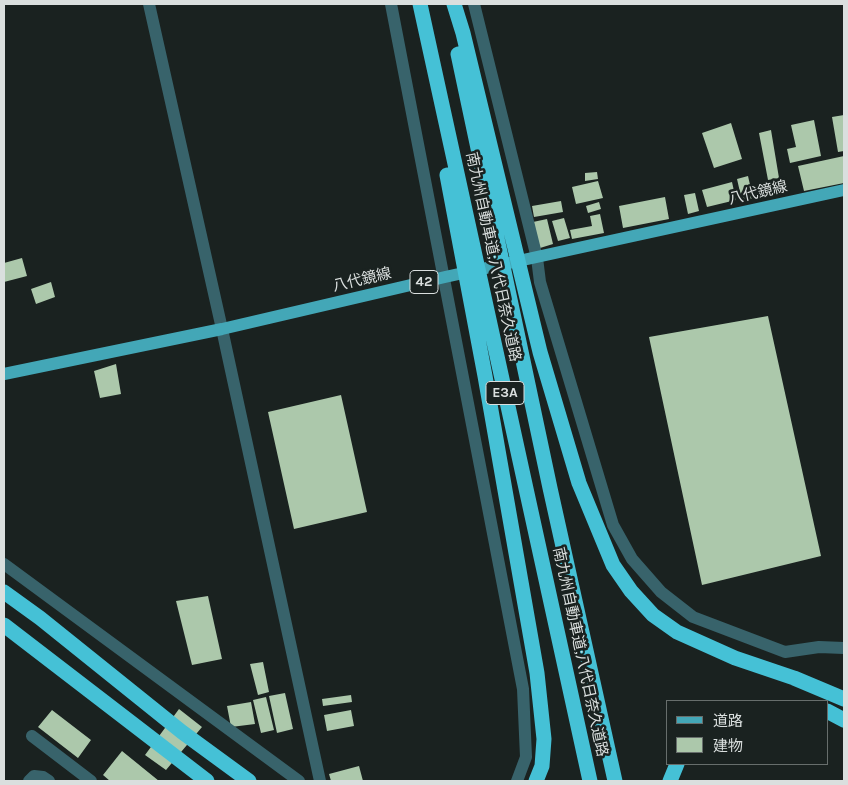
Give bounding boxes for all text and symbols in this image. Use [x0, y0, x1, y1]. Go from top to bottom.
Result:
street label: 南九州自動車道;八代日奈久道路 [462, 151, 524, 363]
street label: 八代鏡線 [727, 177, 789, 209]
street label: 八代鏡線 [331, 264, 393, 296]
road number: 42 [410, 270, 438, 294]
road number: E3A [486, 382, 524, 404]
street label: 南九州自動車道;八代日奈久道路 [549, 546, 611, 758]
legend [666, 700, 828, 765]
text: 道路 [713, 712, 743, 730]
text: 建物 [713, 737, 743, 755]

